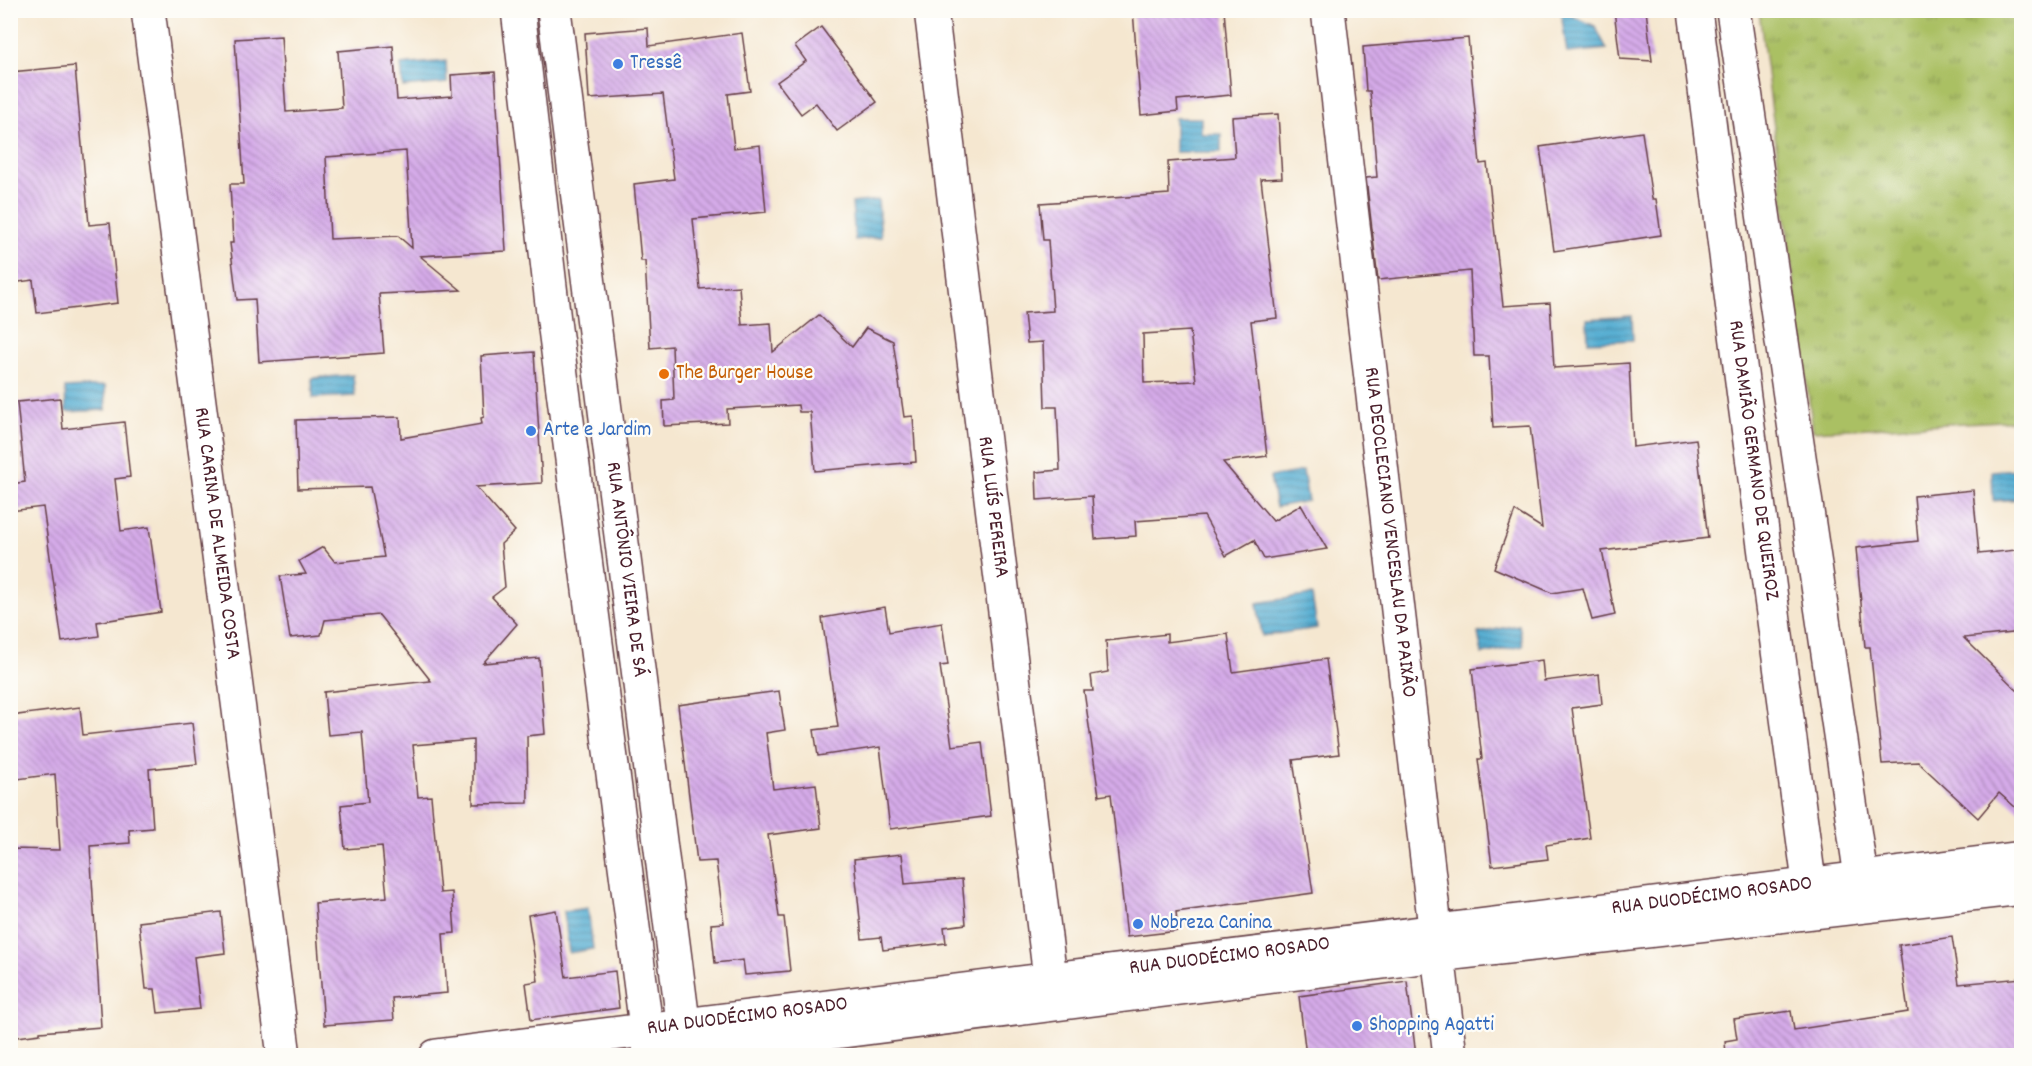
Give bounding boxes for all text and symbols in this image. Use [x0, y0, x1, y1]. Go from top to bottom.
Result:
place label: Tressê [630, 49, 682, 79]
marker: Tressê [611, 57, 625, 71]
street label: RUA DAMIÃO GERMANO DE QUEIROZ [1719, 319, 1786, 603]
place label: The Burger House [676, 359, 813, 389]
street label: RUA DEOCLECIANO VENCESLAU DA PAIXÃO [1355, 366, 1423, 699]
marker: The Burger House [657, 367, 671, 381]
street label: RUA CARINA DE ALMEIDA COSTA [185, 406, 247, 662]
place label: Arte e Jardim [543, 416, 652, 446]
marker: Arte e Jardim [524, 424, 538, 438]
street label: RUA LUÍS PEREIRA [969, 435, 1016, 580]
street label: RUA ANTÔNIO VIEIRA DE SÁ [597, 460, 654, 679]
street label: RUA DUODÉCIMO ROSADO [1610, 869, 1814, 924]
place label: Nobreza Canina [1150, 909, 1273, 939]
marker: Nobreza Canina [1131, 917, 1145, 931]
street label: RUA DUODÉCIMO ROSADO [1128, 929, 1332, 984]
street label: RUA DUODÉCIMO ROSADO [645, 990, 850, 1045]
place label: Shopping Agatti [1369, 1011, 1494, 1041]
marker: Shopping Agatti [1350, 1019, 1364, 1033]

